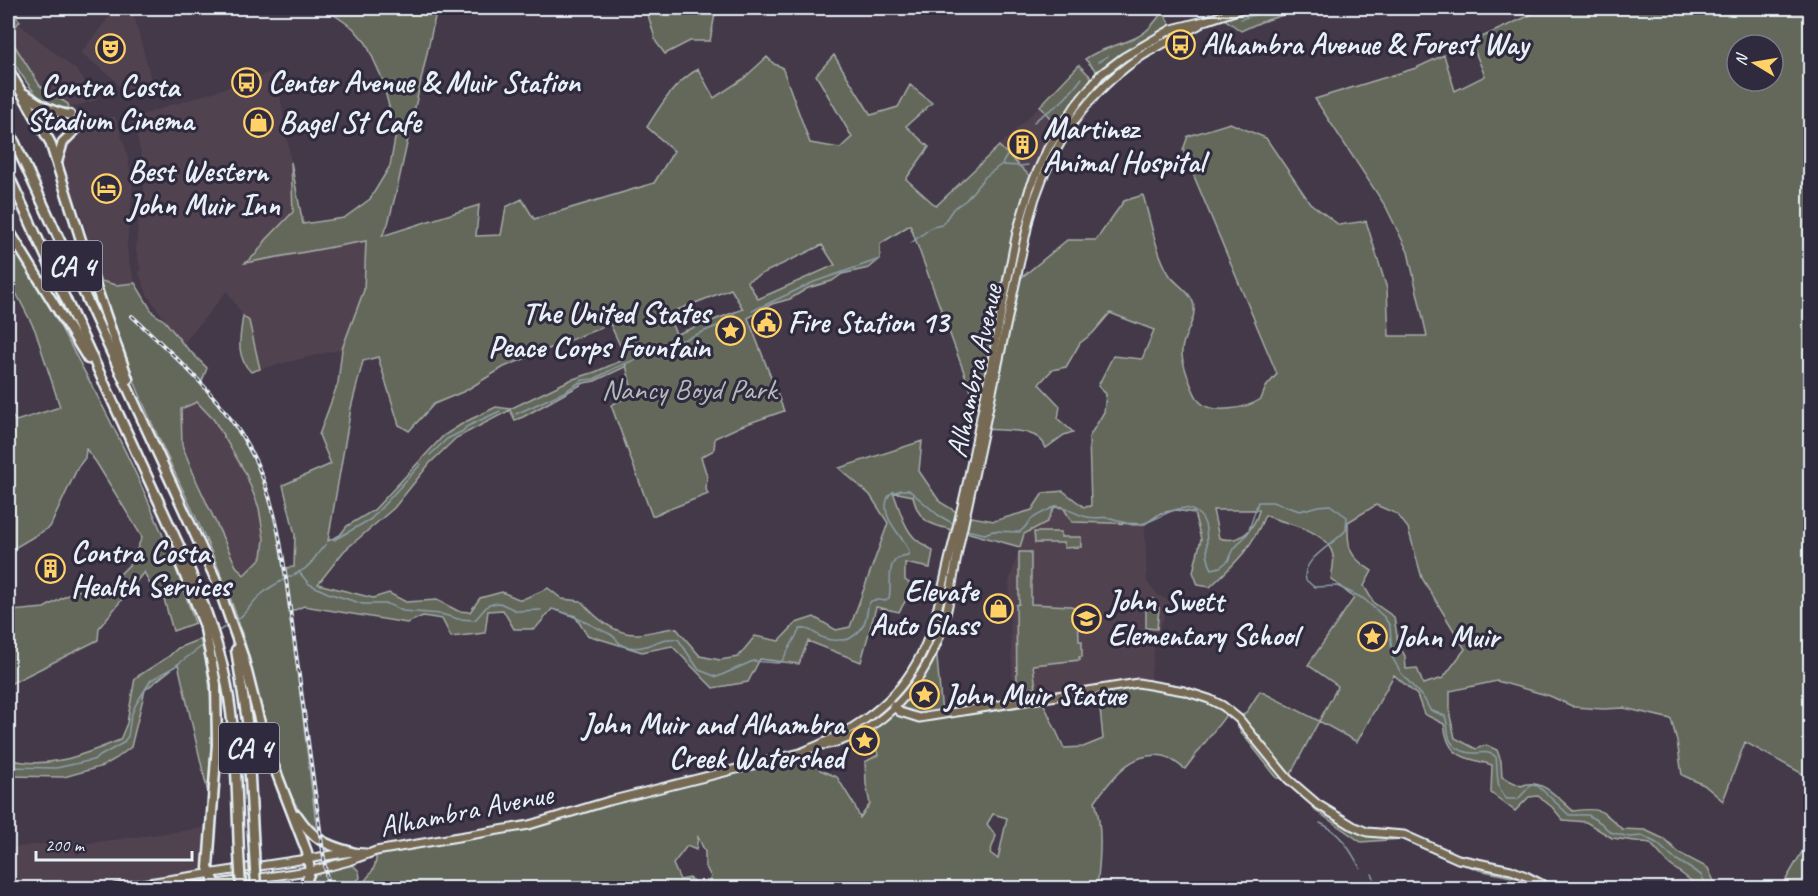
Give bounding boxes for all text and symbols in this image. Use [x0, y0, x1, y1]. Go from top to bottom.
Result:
place label: Alhambra Avenue & Forest Way [1201, 25, 1531, 63]
bus stop icon: Alhambra Avenue & Forest Way [1164, 28, 1196, 60]
theatre icon: Contra Costa Stadium Cinema [94, 33, 126, 65]
north arrow [1725, 33, 1785, 93]
text: N [1730, 51, 1753, 67]
place label: Center Avenue & Muir Station [268, 63, 581, 101]
bus stop icon: Center Avenue & Muir Station [231, 66, 263, 98]
place label: Contra Costa Stadium Cinema [26, 67, 196, 139]
place label: Bagel St Cafe [279, 103, 423, 141]
shop icon: Bagel St Cafe [242, 106, 274, 138]
place label: Martinez Animal Hospital [1043, 109, 1210, 181]
building icon: Martinez Animal Hospital [1006, 129, 1038, 161]
place label: Best Western John Muir Inn [126, 152, 281, 224]
hotel icon: Best Western John Muir Inn [91, 172, 123, 204]
road number: CA 4 [42, 241, 102, 291]
street label: Alhambra Avenue [937, 279, 1011, 461]
place label: The United States Peace Corps Fountain [488, 294, 713, 366]
place label: Fire Station 13 [788, 303, 951, 341]
public building icon: Fire Station 13 [751, 306, 783, 338]
place icon: The United States Peace Corps Fountain [715, 314, 747, 346]
park label: Nancy Boyd Park [602, 370, 778, 408]
place label: Contra Costa Health Services [71, 533, 234, 605]
building icon: Contra Costa Health Services [34, 553, 66, 585]
place label: Elevate Auto Glass [870, 572, 981, 644]
place label: John Swett Elementary School [1106, 582, 1304, 654]
shop icon: Elevate Auto Glass [983, 592, 1015, 624]
school or university icon: John Swett Elementary School [1071, 602, 1103, 634]
place label: John Muir [1392, 618, 1502, 656]
place icon: John Muir [1357, 621, 1389, 653]
place label: John Muir Statue [943, 676, 1128, 714]
place icon: John Muir Statue [908, 679, 940, 711]
place label: John Muir and Alhambra Creek Watershed [580, 705, 849, 777]
road number: CA 4 [219, 723, 279, 773]
place icon: John Muir and Alhambra Creek Watershed [849, 725, 881, 757]
street label: Alhambra Avenue [376, 774, 558, 845]
scale bar [36, 824, 192, 862]
text: 200 m [45, 834, 86, 856]

